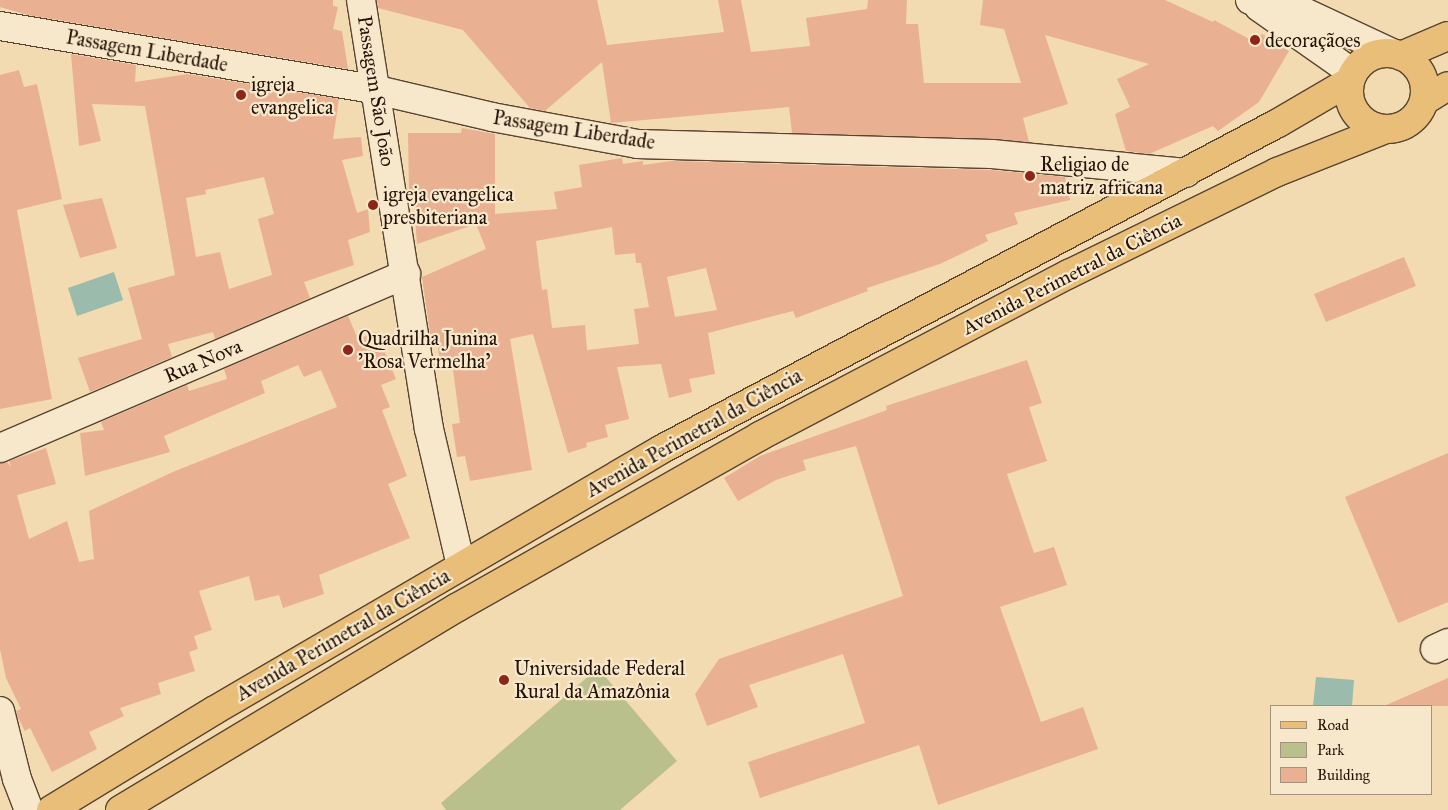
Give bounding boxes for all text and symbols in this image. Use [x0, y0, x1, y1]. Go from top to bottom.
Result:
street label: Passagem São João [352, 14, 400, 168]
street label: Passagem Liberdade [64, 25, 230, 77]
place label: decoraçãoes [1265, 28, 1361, 52]
marker: decoraçãoes [1249, 34, 1261, 46]
place label: igreja evangelica [251, 72, 333, 119]
marker: igreja evangelica [235, 89, 247, 101]
street label: Passagem Liberdade [491, 105, 657, 155]
place label: Religiao de matriz africana [1040, 153, 1163, 200]
marker: Religiao de matriz africana [1024, 170, 1036, 182]
place label: igreja evangelica presbiteriana [383, 182, 514, 229]
marker: igreja evangelica presbiteriana [367, 199, 379, 211]
street label: Avenida Perimetral da Ciência [958, 208, 1186, 340]
place label: Quadrilha Junina 'Rosa Vermelha' [358, 326, 497, 373]
street label: Rua Nova [161, 334, 245, 388]
marker: Quadrilha Junina 'Rosa Vermelha' [342, 344, 354, 356]
street label: Avenida Perimetral da Ciência [582, 364, 806, 502]
street label: Avenida Perimetral da Ciência [232, 564, 454, 706]
place label: Universidade Federal Rural da Amazônia [514, 656, 685, 703]
marker: Universidade Federal Rural da Amazônia [498, 674, 510, 686]
legend [1270, 705, 1433, 795]
text: Road [1317, 716, 1349, 734]
text: Park [1317, 741, 1344, 759]
text: Building [1317, 766, 1370, 784]

